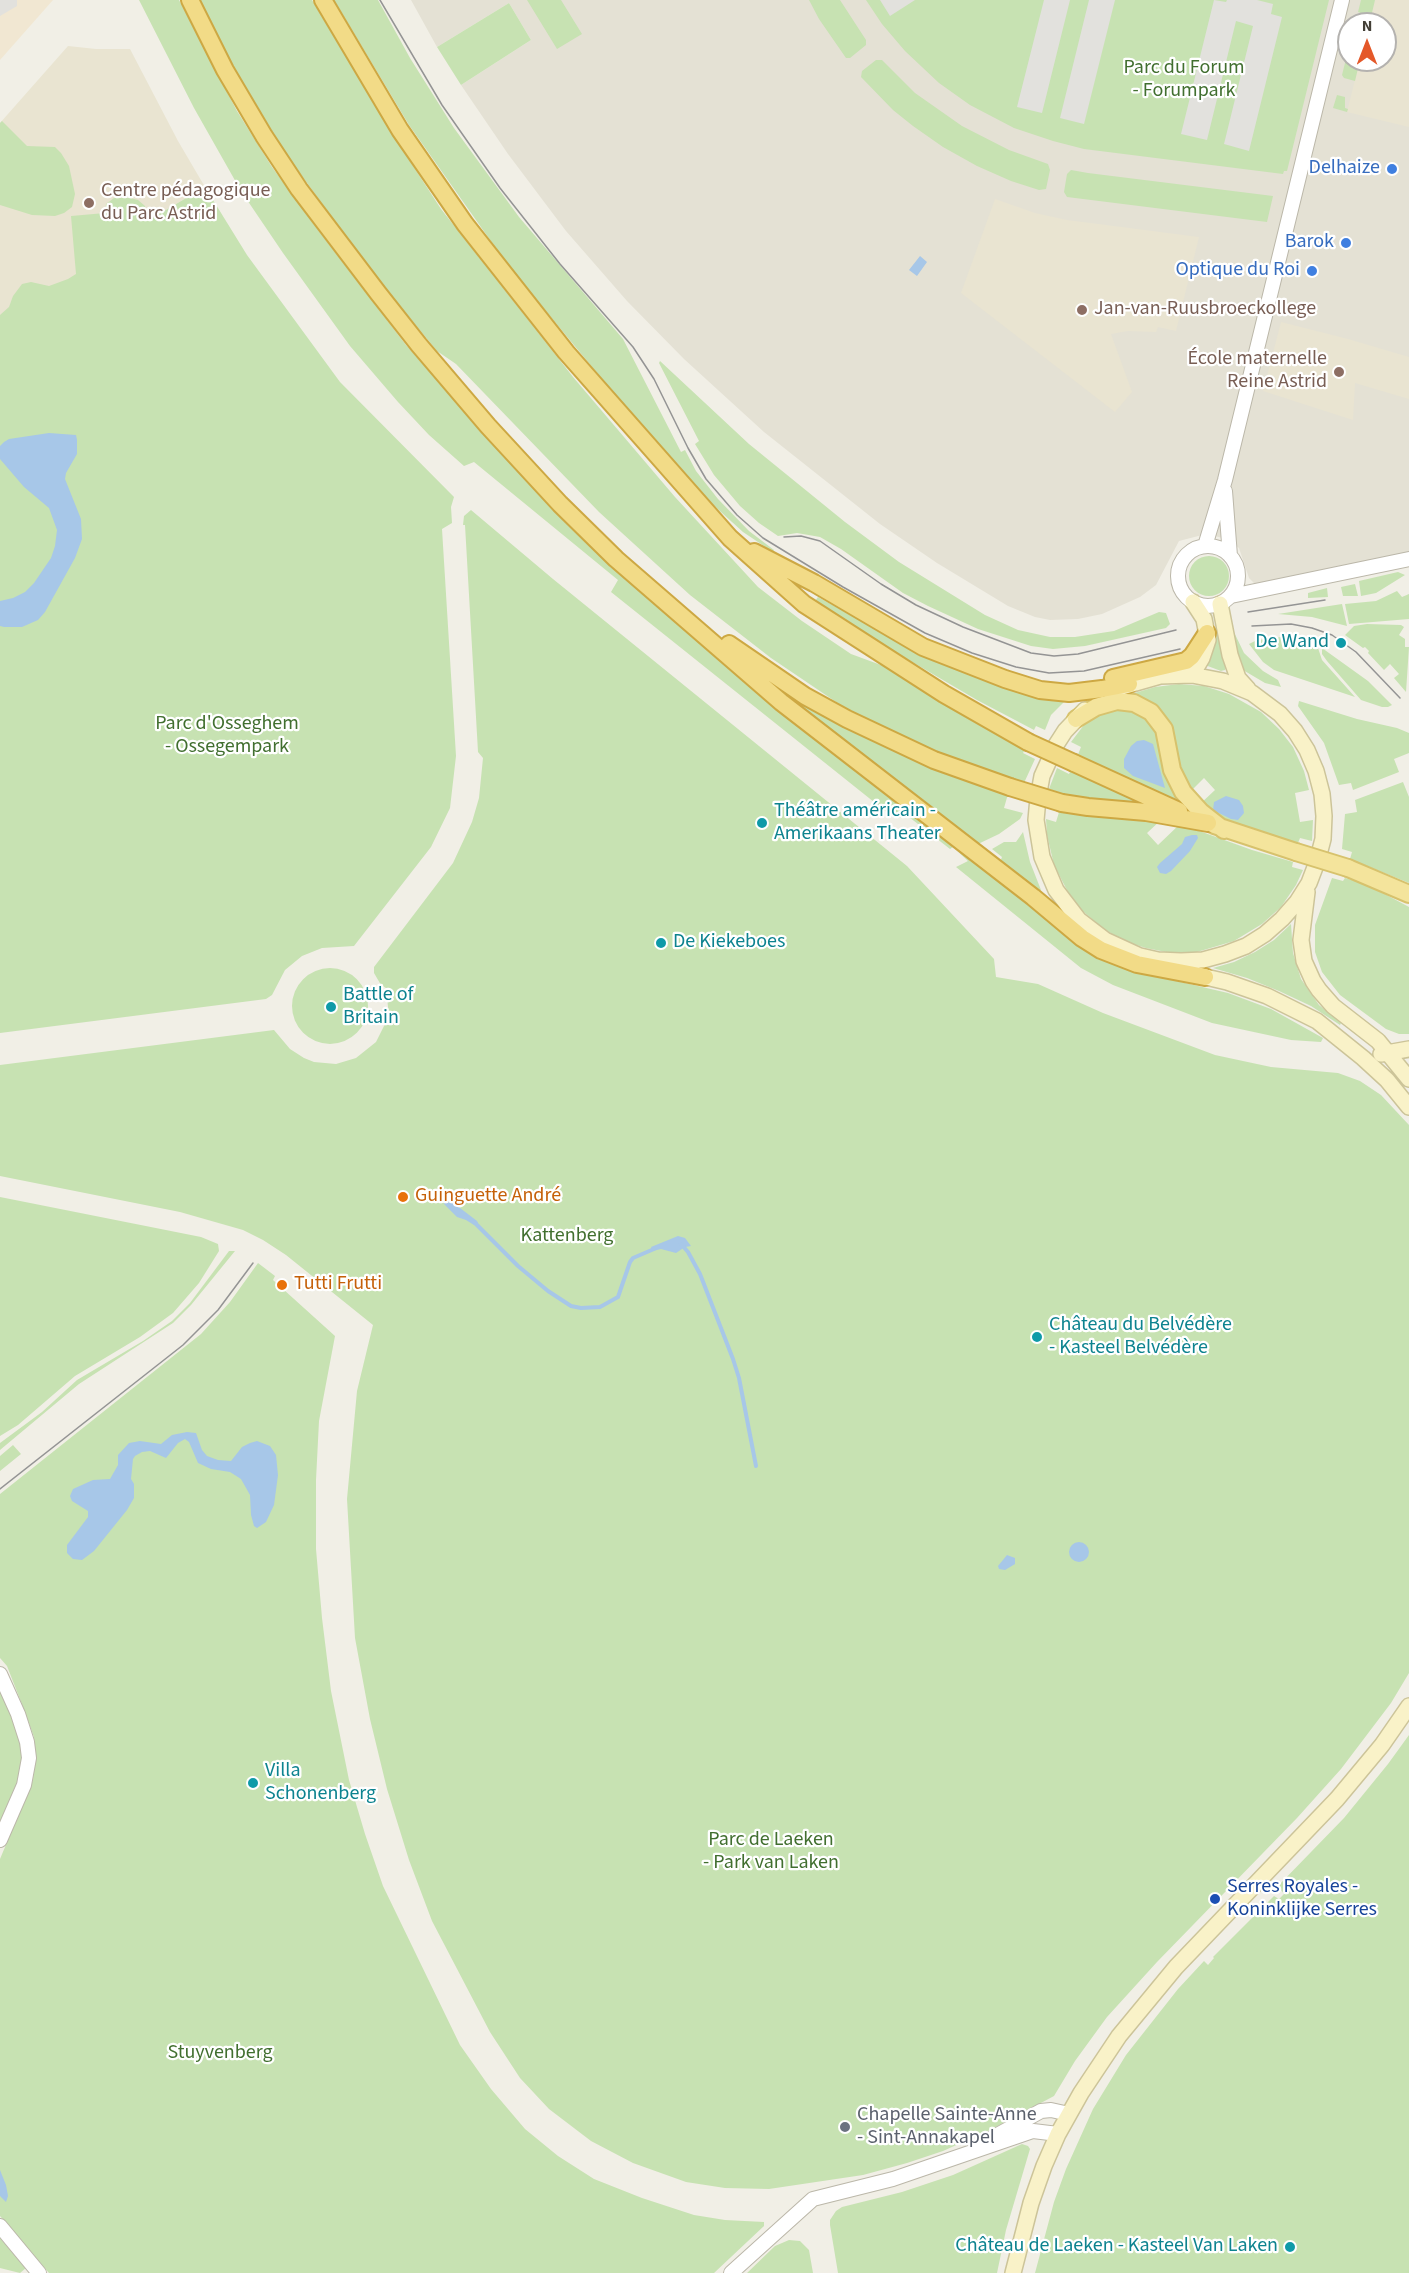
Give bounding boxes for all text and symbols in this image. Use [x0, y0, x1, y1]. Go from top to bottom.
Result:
north arrow [1337, 12, 1397, 72]
text: N [1362, 15, 1372, 37]
park label: Parc du Forum - Forumpark [1123, 57, 1245, 104]
place label: Delhaize [1309, 157, 1380, 181]
marker: Delhaize [1385, 162, 1399, 176]
place label: Centre pédagogique du Parc Astrid [101, 180, 270, 227]
marker: Centre pédagogique du Parc Astrid [82, 196, 96, 210]
place label: Barok [1285, 231, 1334, 255]
marker: Barok [1339, 236, 1353, 250]
place label: Optique du Roi [1175, 259, 1300, 283]
marker: Optique du Roi [1305, 264, 1319, 278]
place label: Jan-van-Ruusbroeckollege [1094, 298, 1316, 322]
marker: Jan-van-Ruusbroeckollege [1075, 303, 1089, 317]
place label: École maternelle Reine Astrid [1187, 348, 1327, 395]
marker: École maternelle Reine Astrid [1332, 365, 1346, 379]
place label: De Wand [1255, 631, 1329, 655]
marker: De Wand [1334, 636, 1348, 650]
park label: Parc d'Osseghem - Ossegempark [155, 713, 299, 760]
place label: Théâtre américain - Amerikaans Theater [774, 800, 941, 847]
marker: Théâtre américain - Amerikaans Theater [755, 816, 769, 830]
place label: De Kiekeboes [673, 931, 785, 955]
marker: De Kiekeboes [654, 936, 668, 950]
place label: Battle of Britain [343, 984, 413, 1031]
marker: Battle of Britain [324, 1000, 338, 1014]
place label: Guinguette André [415, 1185, 561, 1209]
marker: Guinguette André [396, 1190, 410, 1204]
park label: Kattenberg [521, 1225, 613, 1249]
place label: Tutti Frutti [294, 1273, 382, 1297]
marker: Tutti Frutti [275, 1278, 289, 1292]
place label: Château du Belvédère - Kasteel Belvédère [1049, 1314, 1232, 1361]
marker: Château du Belvédère - Kasteel Belvédère [1030, 1330, 1044, 1344]
place label: Villa Schonenberg [265, 1760, 376, 1807]
marker: Villa Schonenberg [246, 1776, 260, 1790]
park label: Parc de Laeken - Park van Laken [703, 1829, 839, 1876]
place label: Serres Royales - Koninklijke Serres [1227, 1876, 1377, 1923]
marker: Serres Royales - Koninklijke Serres [1208, 1892, 1222, 1906]
park label: Stuyvenberg [167, 2042, 273, 2066]
place label: Chapelle Sainte-Anne - Sint-Annakapel [857, 2104, 1037, 2151]
marker: Chapelle Sainte-Anne - Sint-Annakapel [838, 2120, 852, 2134]
place label: Château de Laeken - Kasteel Van Laken [955, 2235, 1278, 2259]
marker: Château de Laeken - Kasteel Van Laken [1283, 2240, 1297, 2254]

